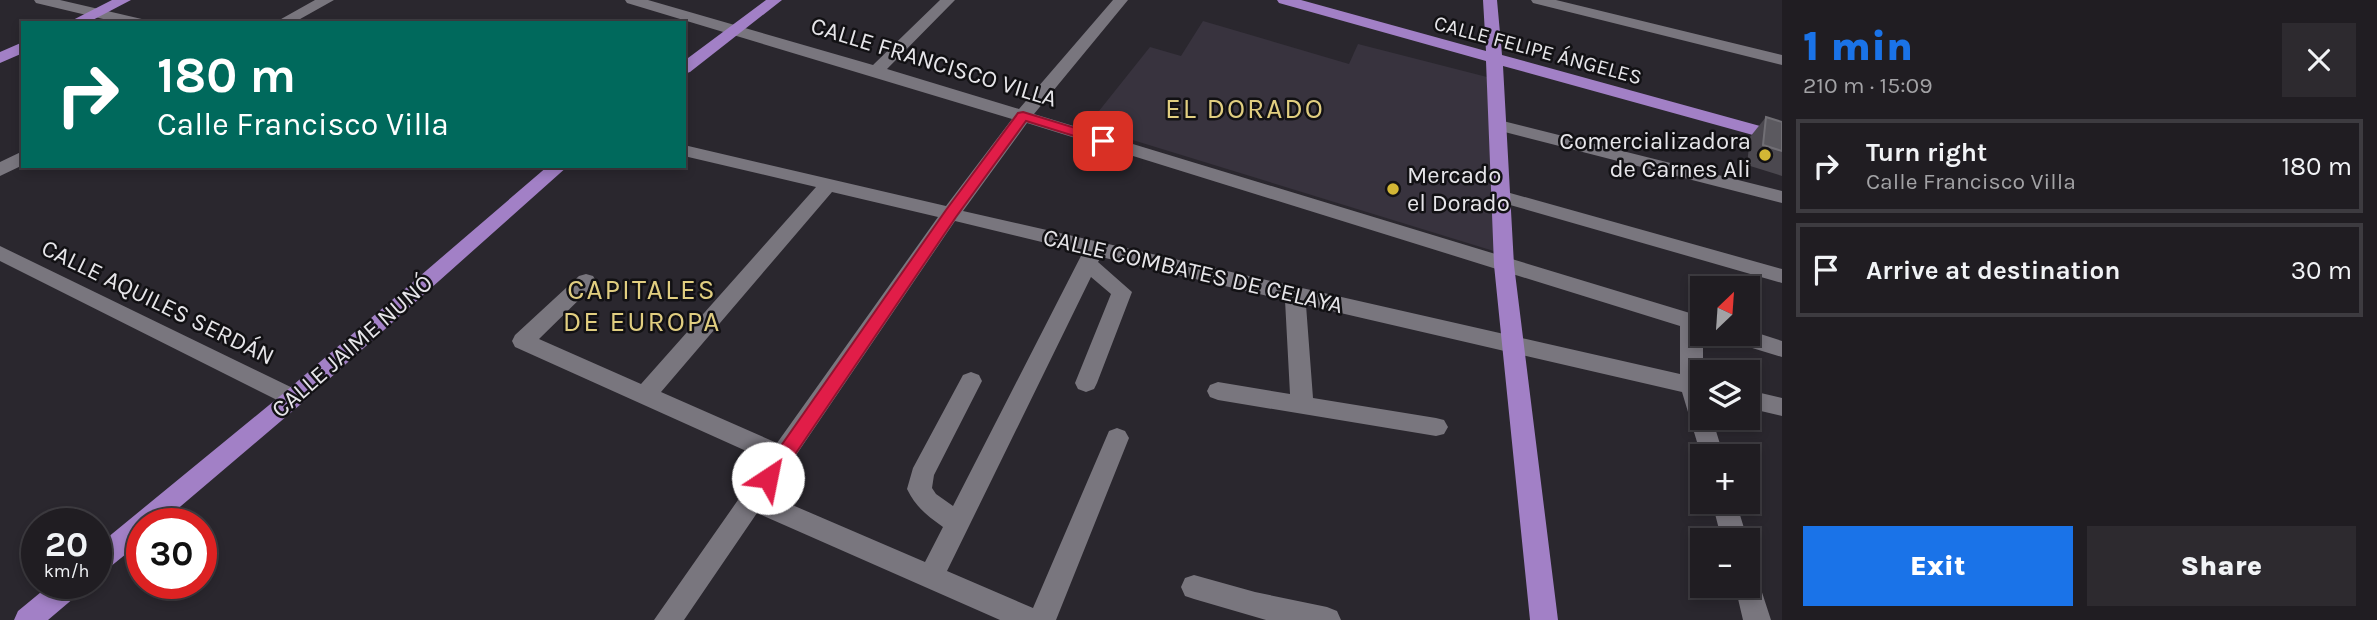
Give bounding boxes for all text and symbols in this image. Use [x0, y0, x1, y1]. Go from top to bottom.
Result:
street label: CALLE FRANCISCO VILLA [808, 11, 1061, 113]
street label: CALLE FELIPE ÁNGELES [1431, 11, 1645, 89]
text: 1 min [1803, 21, 1913, 71]
button: close [2282, 23, 2356, 97]
text: 180 m [157, 47, 296, 104]
icon: right [42, 49, 133, 140]
text: 210 m · 15:09 [1803, 72, 1932, 99]
district label: EL DORADO [1165, 92, 1325, 125]
text: Calle Francisco Villa [157, 106, 449, 143]
pin [1073, 111, 1133, 171]
icon: arrive [1084, 122, 1122, 160]
place label: Comercializadora de Carnes Ali [1559, 127, 1751, 183]
text: Turn right [1866, 137, 1987, 168]
marker: Comercializadora de Carnes Ali [1757, 147, 1773, 163]
icon: right [1807, 147, 1845, 185]
text: 180 m [2282, 151, 2352, 182]
place label: Mercado el Dorado [1407, 161, 1510, 217]
text: Calle Francisco Villa [1866, 168, 2076, 195]
marker: Mercado el Dorado [1385, 181, 1401, 197]
street label: CALLE COMBATES DE CELAYA [1040, 223, 1346, 319]
street label: CALLE AQUILES SERDÁN [37, 232, 279, 371]
icon: arrive [1807, 251, 1845, 289]
text: Arrive at destination [1866, 255, 2120, 286]
text: 30 m [2291, 255, 2352, 286]
street label: CALLE JAIME NUNÓ [266, 269, 438, 423]
district label: CAPITALES DE EUROPA [563, 273, 721, 338]
north arrow [1690, 276, 1760, 346]
map controls [1690, 276, 1760, 598]
button: layers [1690, 360, 1760, 430]
position arrow [731, 441, 805, 515]
button: + [1690, 444, 1760, 514]
speed limit sign: 30 [126, 508, 217, 599]
text: 20 [45, 524, 88, 565]
button: Exit [1803, 526, 2073, 606]
button: Share [2087, 526, 2356, 606]
button: − [1690, 528, 1760, 598]
text: km/h [44, 560, 89, 582]

